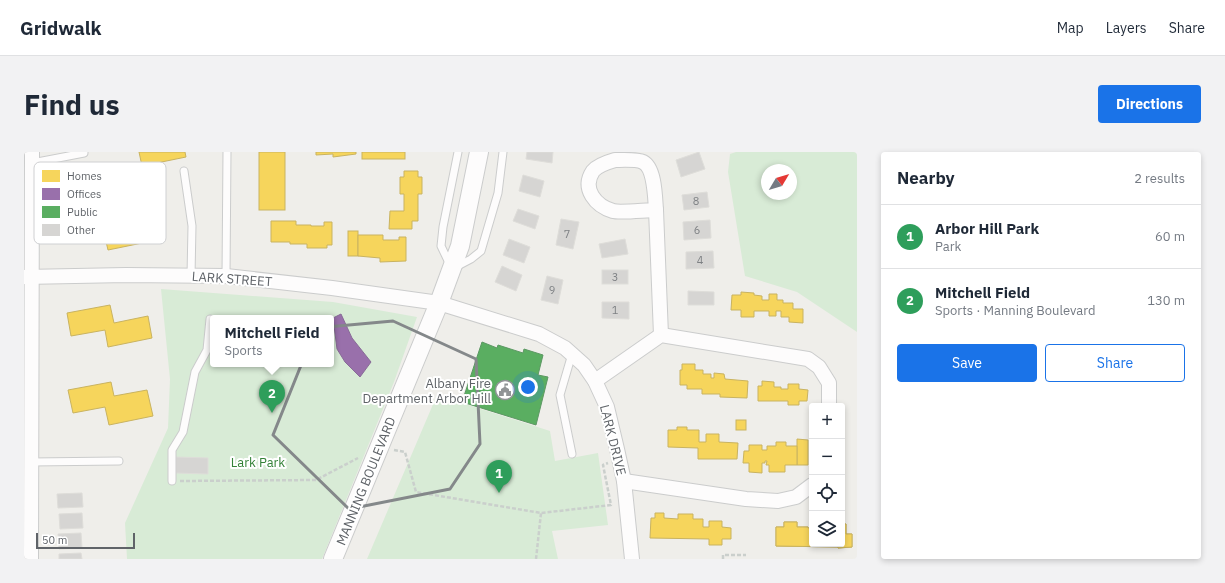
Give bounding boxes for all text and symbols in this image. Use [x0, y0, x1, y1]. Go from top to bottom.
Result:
text: Gridwalk [20, 16, 102, 40]
text: Map [1057, 19, 1084, 37]
text: Layers [1106, 19, 1147, 37]
text: Share [1169, 19, 1205, 37]
button: Directions [1098, 85, 1201, 123]
text: Find us [24, 86, 120, 123]
legend [34, 162, 166, 244]
north arrow [761, 164, 797, 200]
text: Nearby [897, 167, 955, 189]
text: Homes [67, 169, 102, 183]
text: 2 results [1134, 170, 1185, 187]
text: Offices [67, 187, 101, 201]
house number: 8 [693, 194, 699, 208]
text: Public [67, 205, 98, 219]
text: Arbor Hill Park [935, 219, 1039, 238]
text: Other [67, 223, 95, 237]
house number: 6 [694, 223, 700, 237]
house number: 7 [564, 227, 570, 241]
text: 1 [906, 228, 914, 245]
text: 60 m [1155, 228, 1185, 245]
text: Park [935, 238, 961, 255]
house number: 4 [697, 253, 704, 267]
street label: LARK STREET [191, 268, 273, 290]
house number: 3 [612, 270, 618, 284]
house number: 9 [549, 283, 555, 297]
text: Mitchell Field [935, 283, 1030, 302]
text: 2 [906, 292, 914, 309]
text: 130 m [1147, 292, 1185, 309]
text: Sports · Manning Boulevard [935, 302, 1095, 319]
house number: 1 [612, 303, 619, 317]
popup [210, 315, 334, 367]
text: Mitchell Field [224, 323, 320, 342]
text: Sports [224, 342, 263, 359]
button: Save [897, 344, 1037, 382]
button: Share [1045, 344, 1185, 382]
place label: Albany Fire Department Arbor Hill [363, 375, 491, 407]
your location [518, 377, 538, 397]
public building icon: Albany Fire Department Arbor Hill [494, 379, 516, 401]
pin: 2 [259, 380, 285, 413]
street label: LARK DRIVE [596, 403, 630, 477]
map controls [809, 403, 845, 547]
button: + [809, 403, 845, 439]
street label: MANNING BOULEVARD [332, 414, 400, 548]
button: − [809, 439, 845, 475]
park label: Lark Park [231, 454, 285, 471]
pin: 1 [486, 460, 512, 493]
button: locate [809, 475, 845, 511]
button: layers [809, 511, 845, 547]
scale bar [36, 531, 135, 550]
text: 50 m [42, 533, 67, 547]

